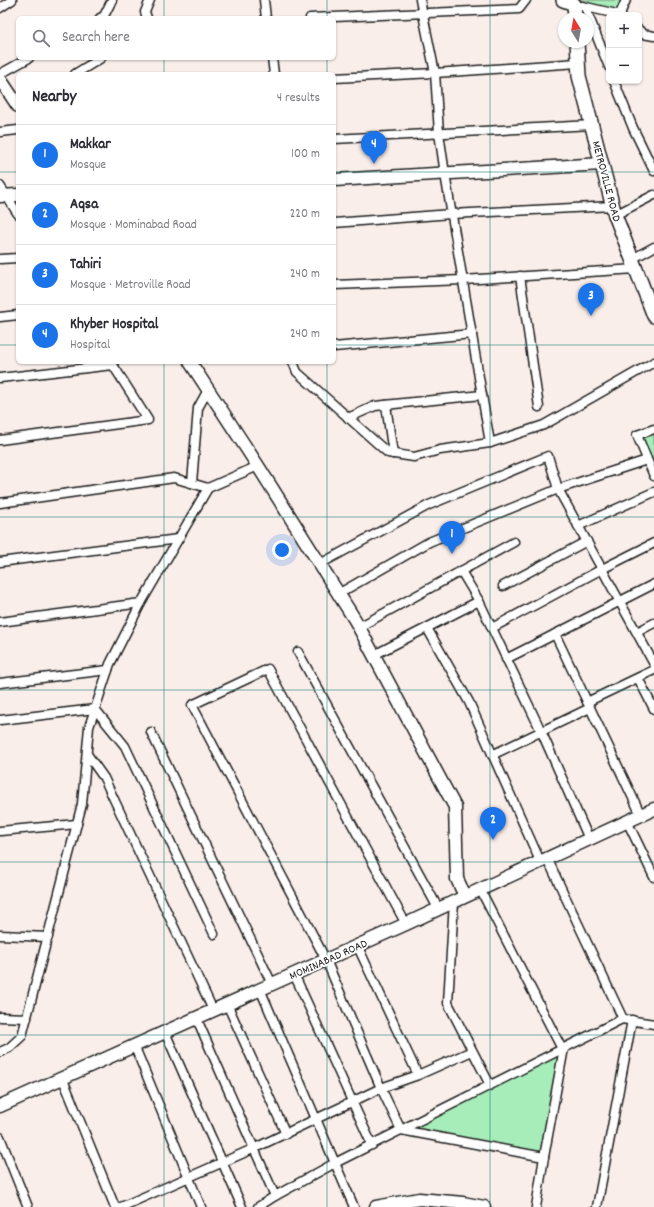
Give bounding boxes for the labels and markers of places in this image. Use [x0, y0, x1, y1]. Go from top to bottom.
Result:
pin: 4 [361, 131, 387, 164]
pin: 3 [578, 283, 604, 316]
pin: 1 [439, 521, 465, 554]
pin: 2 [480, 807, 506, 840]

